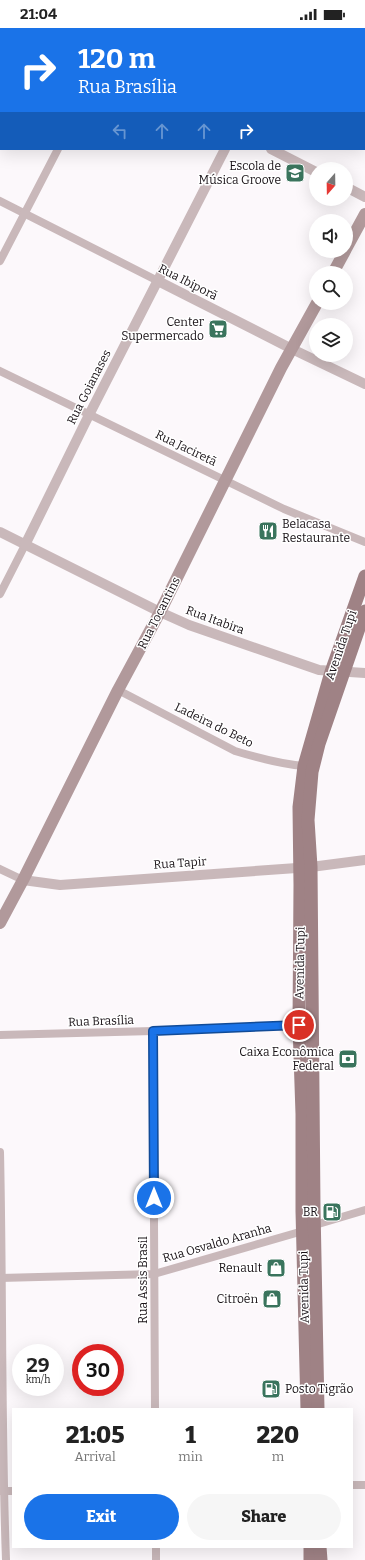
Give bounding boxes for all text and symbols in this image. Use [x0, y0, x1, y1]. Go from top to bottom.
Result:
text: 21:04 [20, 5, 57, 23]
text: 120 m [78, 42, 155, 75]
icon: right [12, 44, 64, 96]
text: Rua Brasília [78, 76, 177, 98]
icon: left [109, 120, 131, 142]
icon: ahead [151, 120, 173, 142]
icon: ahead [193, 120, 215, 142]
icon: right [235, 120, 257, 142]
place label: Escola de Música Groove [199, 159, 281, 187]
school or university icon: Escola de Música Groove [284, 162, 306, 184]
north arrow [309, 162, 353, 206]
map controls [309, 162, 353, 362]
button: sound [309, 214, 353, 258]
street label: Rua Ibiporã [156, 261, 220, 303]
button: search [309, 266, 353, 310]
place label: Center Supermercado [121, 315, 205, 343]
supermarket icon: Center Supermercado [207, 318, 229, 340]
button: layers [309, 318, 353, 362]
street label: Rua Goianases [64, 347, 114, 427]
street label: Rua Jaciretã [153, 427, 219, 469]
place label: Belacasa Restaurante [282, 517, 350, 545]
restaurant icon: Belacasa Restaurante [257, 520, 279, 542]
street label: Rua Tocantins [135, 575, 183, 651]
street label: Rua Itabira [184, 603, 247, 637]
street label: Avenida Tupi [323, 608, 360, 682]
street label: Ladeira do Beto [172, 700, 256, 750]
street label: Rua Tapir [153, 854, 208, 872]
street label: Avenida Tupi [292, 926, 308, 999]
pin [282, 1008, 316, 1042]
street label: Rua Brasília [68, 1013, 135, 1029]
icon: arrive [288, 1014, 310, 1036]
place label: Caixa Econômica Federal [239, 1045, 335, 1073]
bank icon: Caixa Econômica Federal [337, 1048, 359, 1070]
position arrow [133, 1177, 175, 1219]
fuel station icon: BR [321, 1201, 343, 1223]
place label: BR [303, 1205, 318, 1219]
street label: Rua Osvaldo Aranha [161, 1221, 273, 1265]
street label: Rua Assis Brasil [136, 1236, 150, 1324]
street label: Avenida Tupi [296, 1250, 312, 1323]
shop icon: Renault [265, 1257, 287, 1279]
place label: Renault [218, 1261, 263, 1275]
shop icon: Citroën [261, 1288, 283, 1310]
place label: Citroën [217, 1292, 258, 1306]
speed limit sign: 30 [72, 1344, 124, 1396]
text: 29 [26, 1353, 50, 1377]
text: km/h [26, 1374, 50, 1386]
fuel station icon: Posto Tigrão [260, 1378, 282, 1400]
place label: Posto Tigrão [285, 1382, 353, 1396]
text: 21:05 [66, 1421, 124, 1449]
text: 1 [185, 1421, 196, 1449]
text: 220 [257, 1421, 299, 1449]
text: Arrival [75, 1449, 116, 1464]
text: min [178, 1449, 203, 1464]
text: m [272, 1449, 284, 1464]
button: Exit [24, 1494, 179, 1540]
button: Share [187, 1494, 341, 1540]

